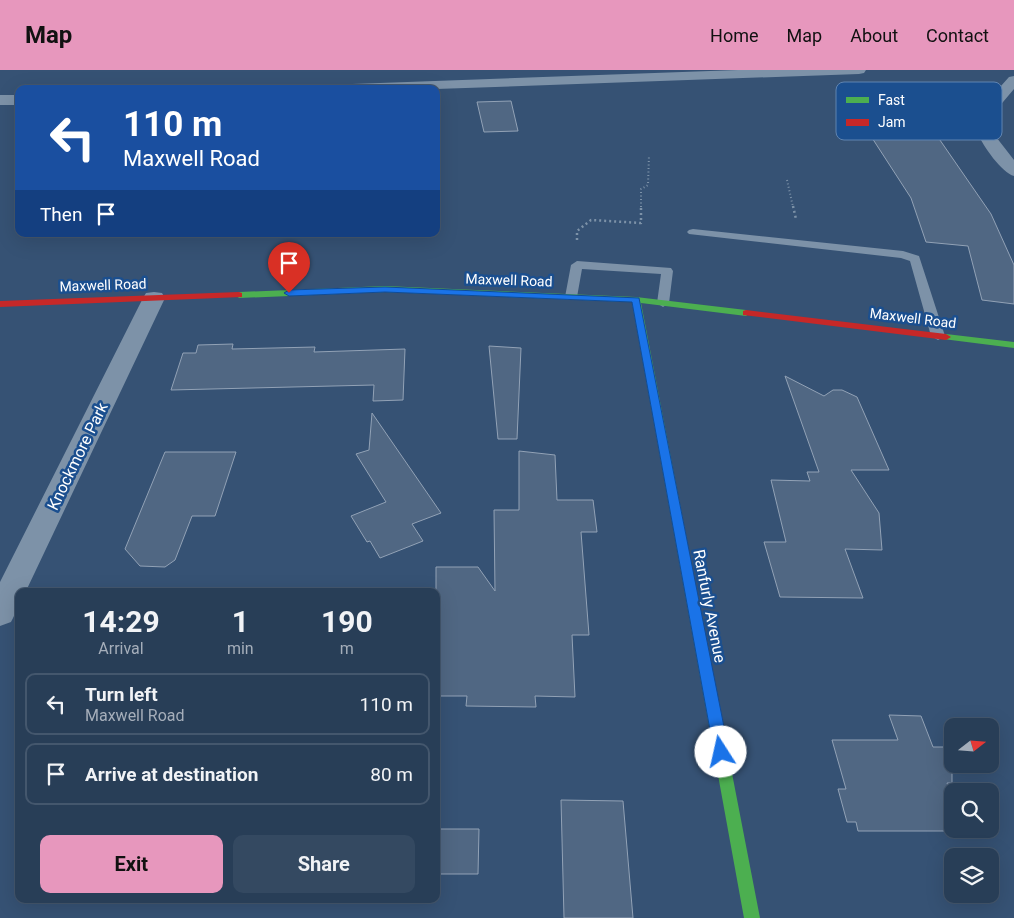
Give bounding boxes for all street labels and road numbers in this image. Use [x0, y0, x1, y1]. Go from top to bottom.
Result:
street label: Maxwell Road [465, 270, 553, 290]
street label: Maxwell Road [59, 275, 147, 295]
street label: Maxwell Road [869, 305, 957, 331]
street label: Knockmore Park [43, 398, 112, 513]
street label: Ranfurly Avenue [689, 548, 730, 664]

